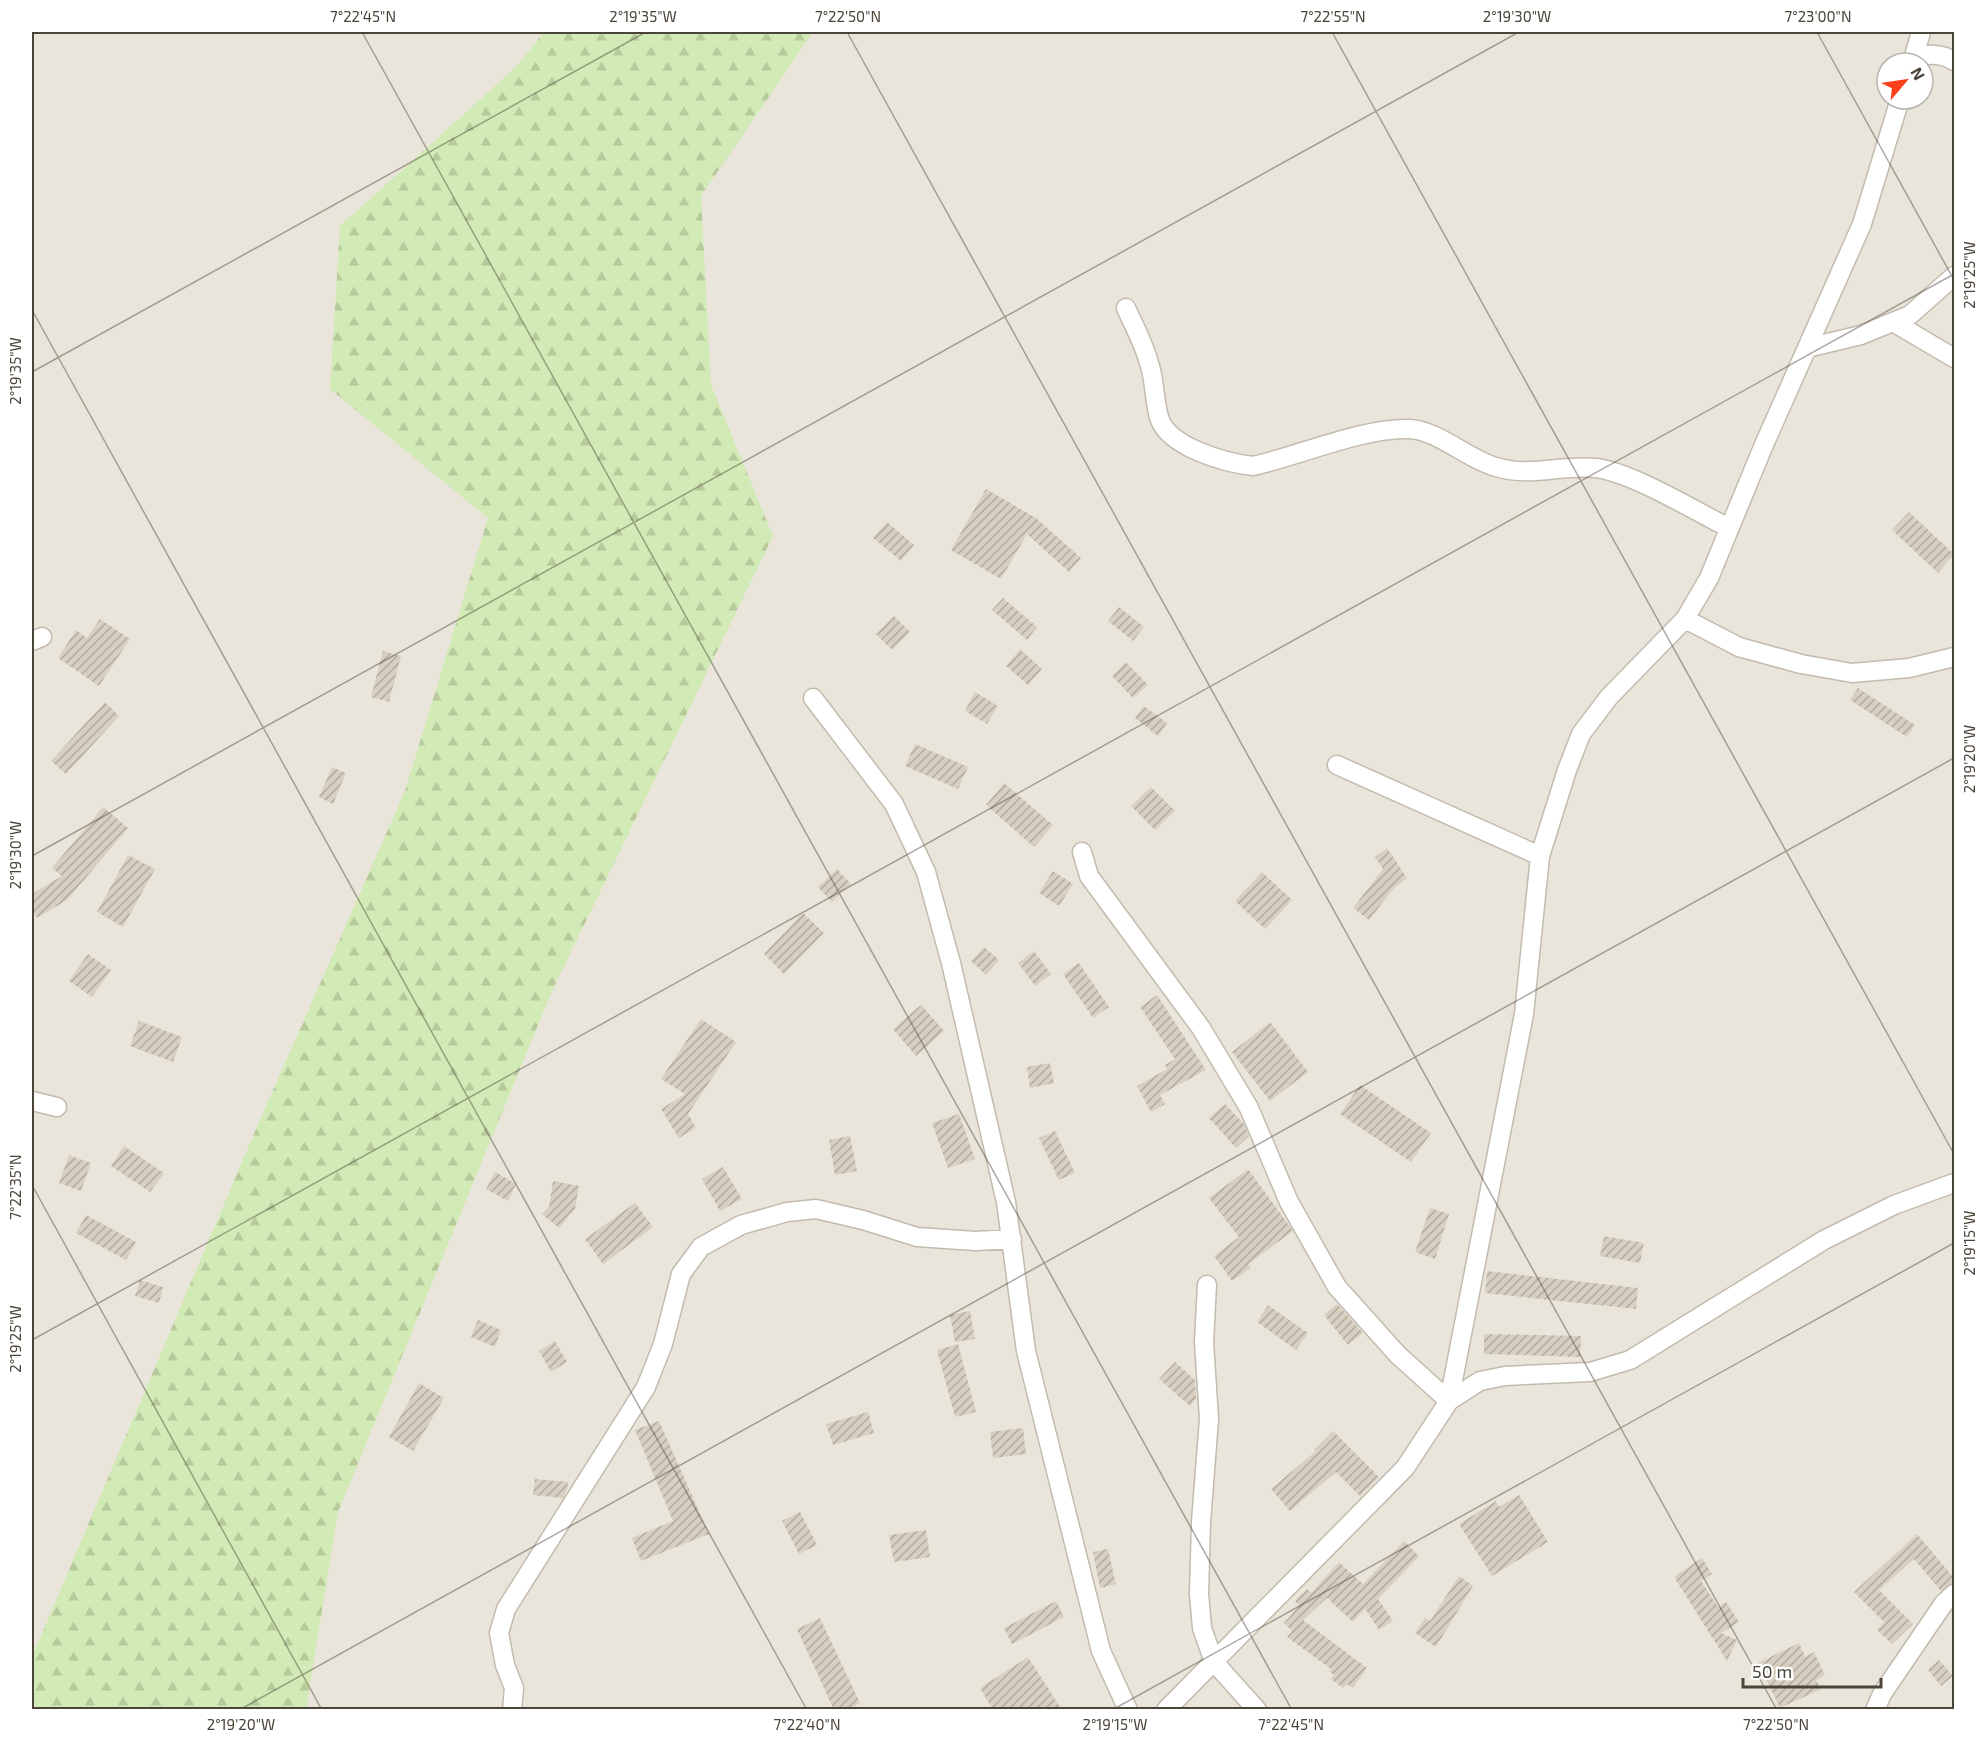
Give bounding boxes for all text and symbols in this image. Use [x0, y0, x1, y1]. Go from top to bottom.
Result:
text: 7°22'45"N [330, 7, 396, 25]
text: 2°19'35"W [609, 7, 677, 25]
text: 7°22'50"N [815, 7, 881, 25]
text: 7°22'55"N [1300, 7, 1366, 25]
text: 2°19'30"W [1483, 7, 1551, 25]
text: 7°23'00"N [1785, 7, 1852, 25]
north arrow [1875, 51, 1935, 111]
text: N [1907, 64, 1930, 83]
text: 2°19'25"W [1960, 241, 1978, 309]
text: 2°19'35"W [6, 337, 24, 405]
text: 2°19'20"W [1960, 725, 1978, 793]
text: 2°19'30"W [6, 821, 24, 889]
text: 7°22'35"N [6, 1154, 24, 1220]
text: 2°19'15"W [1960, 1210, 1978, 1276]
text: 2°19'25"W [6, 1305, 24, 1373]
scale bar [1743, 1651, 1881, 1689]
text: 50 m [1752, 1660, 1792, 1682]
text: 2°19'20"W [207, 1715, 275, 1733]
text: 7°22'40"N [774, 1715, 840, 1733]
text: 2°19'15"W [1082, 1715, 1148, 1733]
text: 7°22'45"N [1258, 1715, 1324, 1733]
text: 7°22'50"N [1743, 1715, 1809, 1733]

